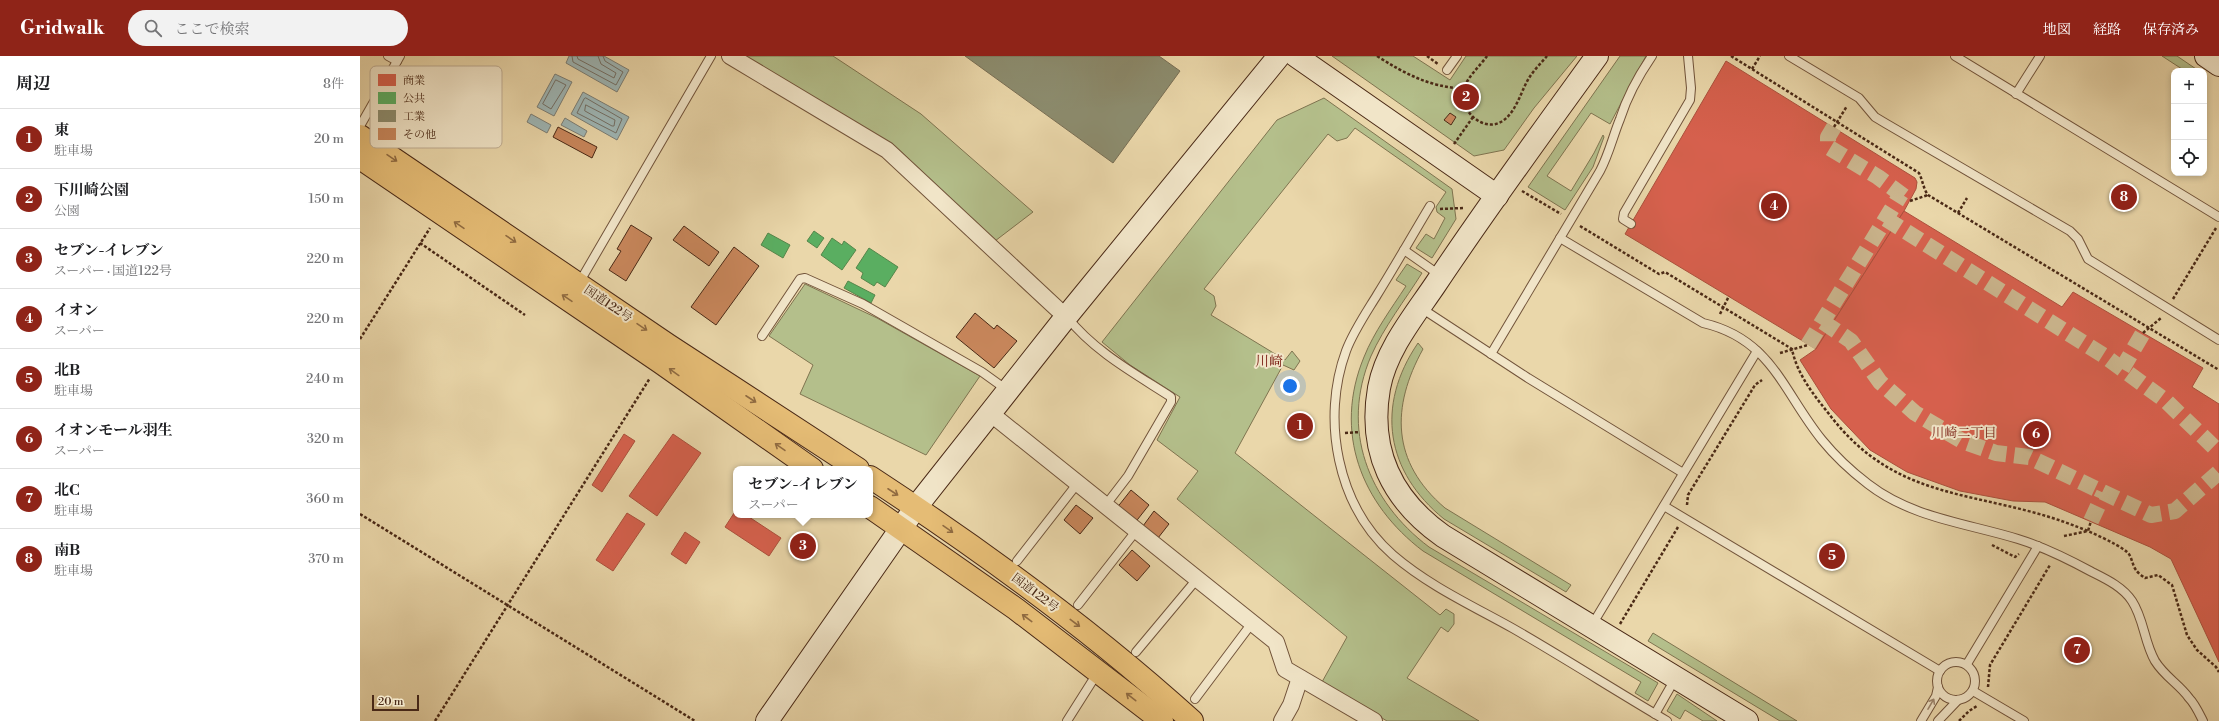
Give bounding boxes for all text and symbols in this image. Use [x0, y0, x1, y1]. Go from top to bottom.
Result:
search box [128, 10, 408, 46]
text: Gridwalk [20, 16, 104, 40]
icon: search [142, 17, 164, 39]
text: ここで検索 [174, 20, 249, 39]
text: 地図 [2043, 21, 2071, 39]
text: 経路 [2093, 21, 2121, 39]
text: 保存済み [2143, 21, 2199, 39]
legend [370, 66, 502, 148]
map controls [2171, 68, 2207, 176]
button: + [2171, 68, 2207, 104]
text: 周辺 [16, 73, 50, 95]
text: 商業 [403, 74, 425, 88]
text: 8件 [323, 76, 344, 92]
pin: 2 [1453, 82, 1479, 112]
text: 公共 [403, 92, 425, 106]
button: − [2171, 104, 2207, 140]
text: 工業 [403, 110, 425, 124]
text: 東 [54, 121, 69, 140]
text: その他 [403, 128, 436, 142]
text: 1 [26, 131, 32, 147]
text: 20 m [314, 131, 344, 147]
button: locate [2171, 140, 2207, 176]
text: 駐車場 [54, 143, 93, 159]
one-way arrow [386, 154, 397, 162]
text: 下川崎公園 [54, 181, 129, 200]
pin: 8 [2111, 182, 2137, 212]
text: 2 [25, 191, 33, 207]
text: 150 m [309, 191, 344, 207]
pin: 4 [1761, 191, 1787, 221]
text: 公園 [54, 203, 80, 219]
one-way arrow [454, 221, 465, 229]
one-way arrow [506, 235, 517, 243]
text: セブン-イレブン [54, 241, 164, 260]
text: 3 [25, 251, 33, 267]
text: 220 m [306, 251, 344, 267]
text: スーパー · 国道122号 [54, 263, 172, 279]
street label: 国道122号 [581, 282, 635, 326]
one-way arrow [561, 294, 572, 303]
text: イオン [54, 301, 99, 320]
text: 4 [25, 311, 33, 327]
text: 220 m [306, 311, 344, 327]
text: スーパー [54, 323, 105, 339]
one-way arrow [636, 323, 647, 331]
district label: 川崎 [1255, 353, 1283, 371]
text: 北B [54, 361, 80, 380]
one-way arrow [668, 368, 679, 376]
text: 5 [25, 371, 33, 387]
text: 240 m [306, 371, 344, 387]
your location [1280, 376, 1300, 396]
text: 駐車場 [54, 383, 93, 399]
one-way arrow [745, 395, 756, 403]
pin: 1 [1287, 411, 1313, 441]
pin: 6 [2023, 419, 2049, 449]
text: イオンモール羽生 [54, 421, 173, 440]
district label: 川崎二丁目 [1931, 425, 1997, 441]
text: 6 [25, 431, 33, 447]
text: 320 m [307, 431, 344, 447]
text: スーパー [54, 443, 105, 459]
one-way arrow [775, 443, 786, 451]
popup [733, 466, 873, 518]
text: セブン-イレブン [748, 475, 858, 494]
text: 北C [54, 481, 80, 500]
one-way arrow [887, 488, 898, 496]
text: 7 [25, 491, 33, 507]
text: 360 m [306, 491, 344, 507]
text: スーパー [748, 497, 799, 513]
text: 駐車場 [54, 503, 93, 519]
one-way arrow [942, 525, 953, 533]
pin: 3 [790, 531, 816, 561]
text: 南B [54, 541, 80, 560]
pin: 5 [1819, 541, 1845, 571]
text: 8 [25, 551, 33, 567]
text: 370 m [308, 551, 344, 567]
text: 駐車場 [54, 563, 93, 579]
street label: 国道122号 [1008, 570, 1062, 616]
one-way arrow [1022, 614, 1033, 622]
one-way arrow [1070, 618, 1081, 627]
pin: 7 [2064, 635, 2090, 665]
one-way arrow [1126, 692, 1137, 701]
scale bar [372, 693, 419, 712]
text: 20 m [378, 695, 403, 709]
one-way arrow [1928, 698, 1936, 710]

